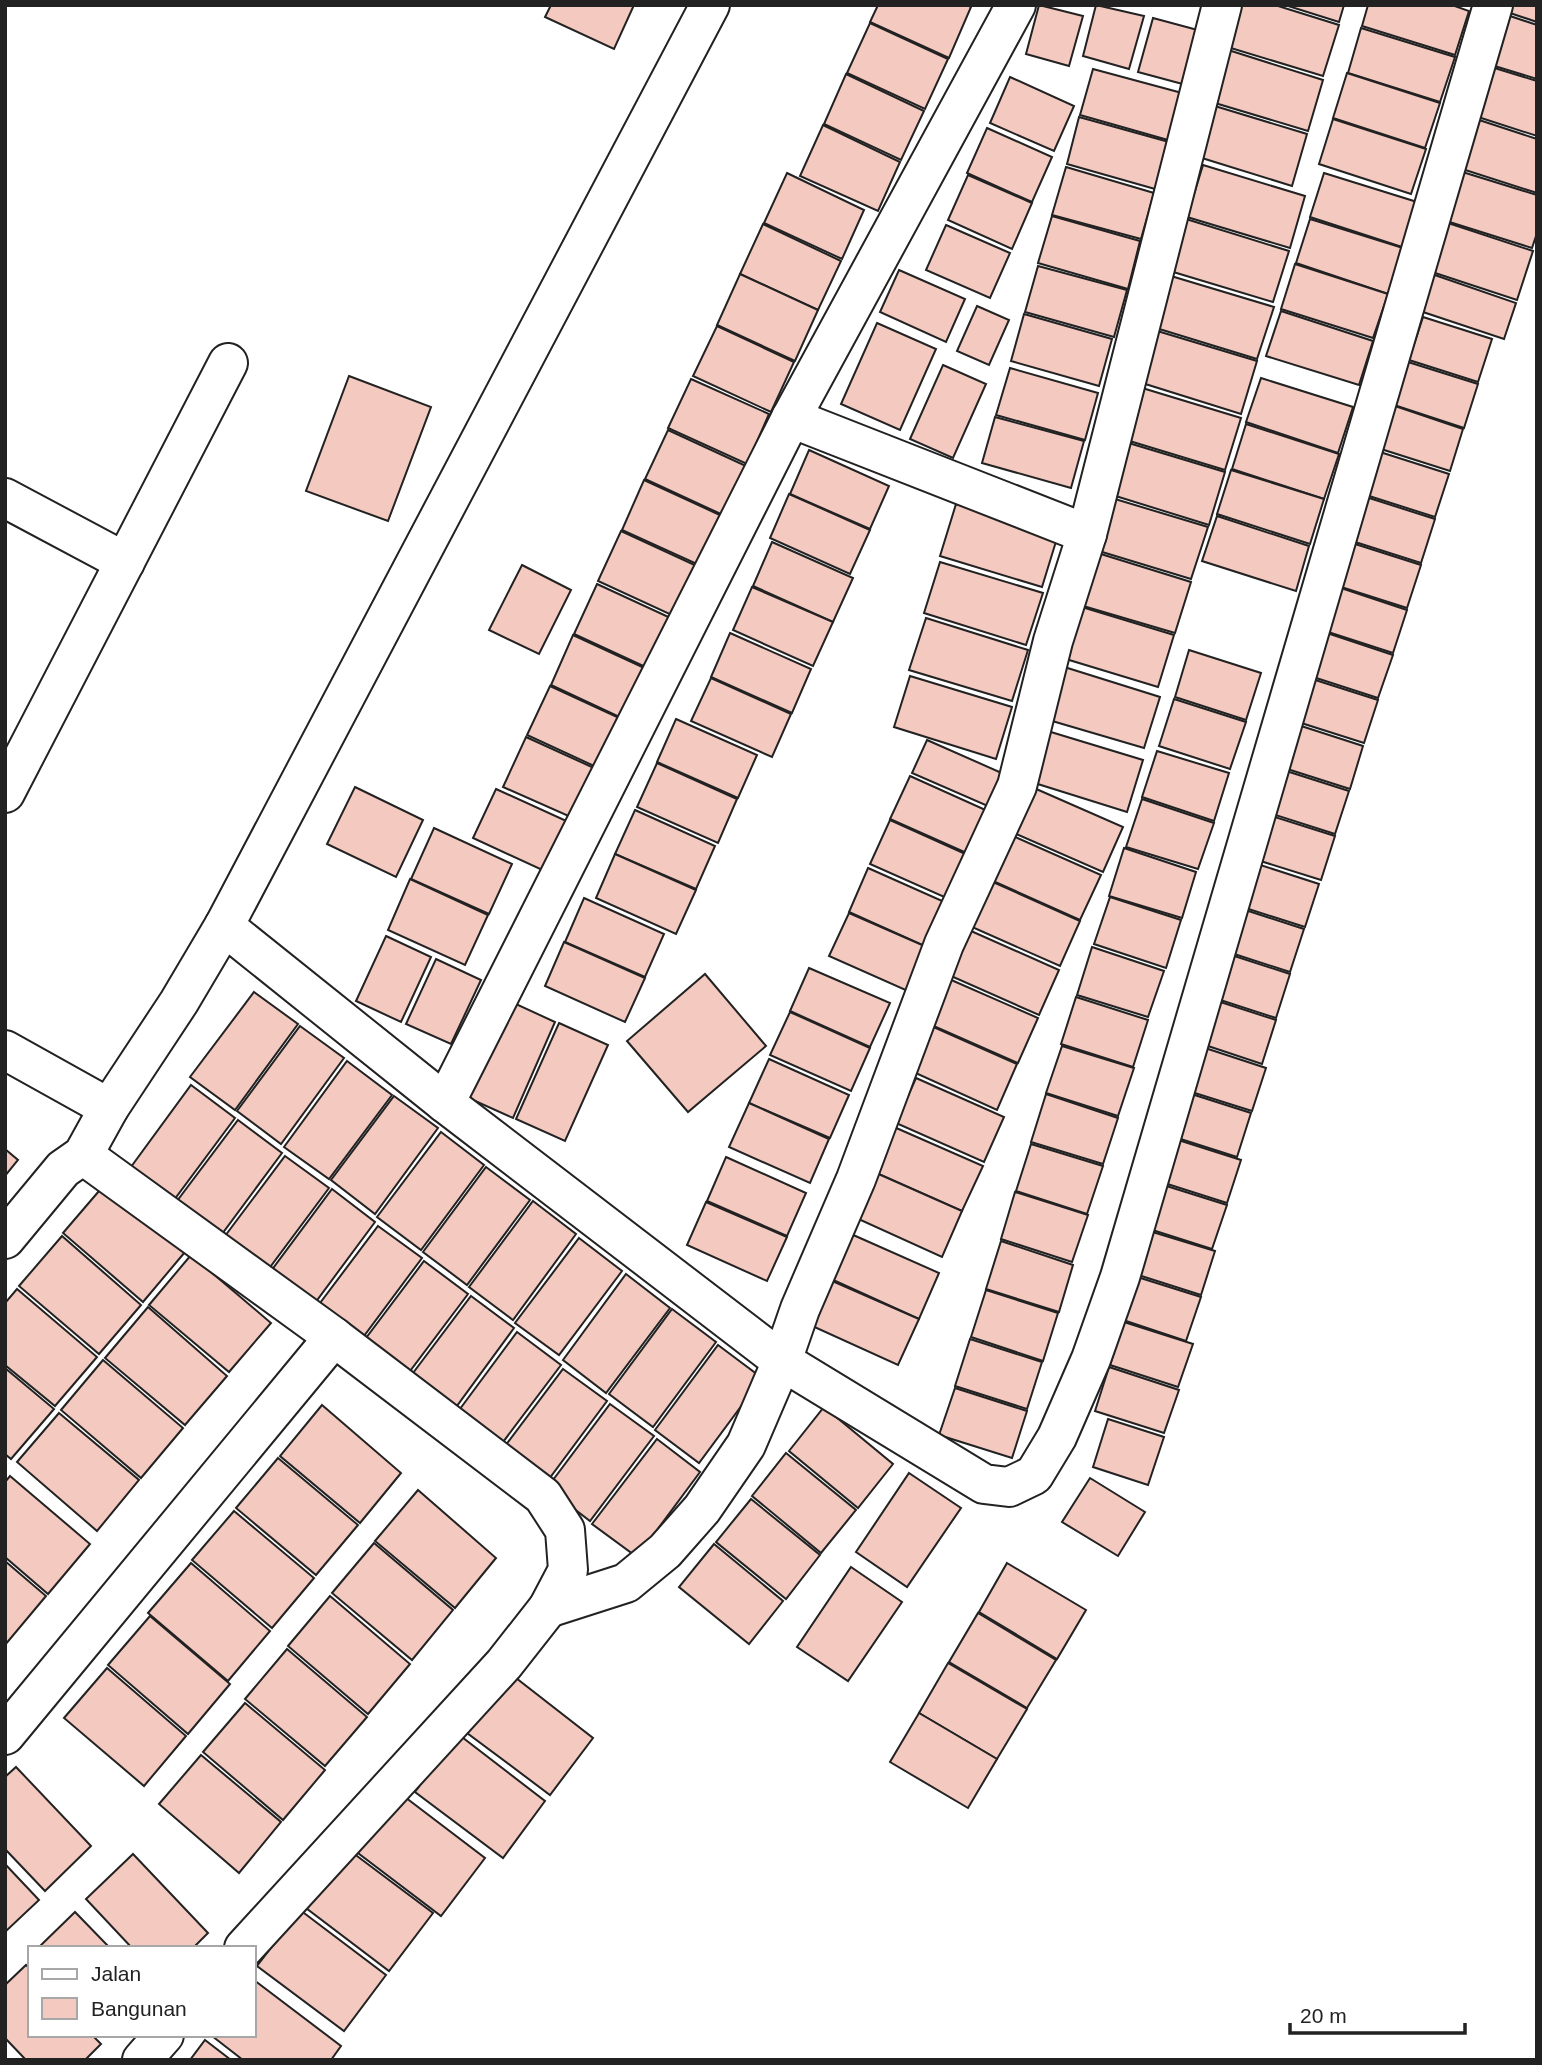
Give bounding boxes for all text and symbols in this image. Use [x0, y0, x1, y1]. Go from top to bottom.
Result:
legend [28, 1946, 256, 2037]
text: Jalan [91, 1962, 141, 1985]
scale bar [1290, 1992, 1465, 2036]
text: Bangunan [91, 1997, 187, 2020]
text: 20 m [1300, 2004, 1347, 2027]

